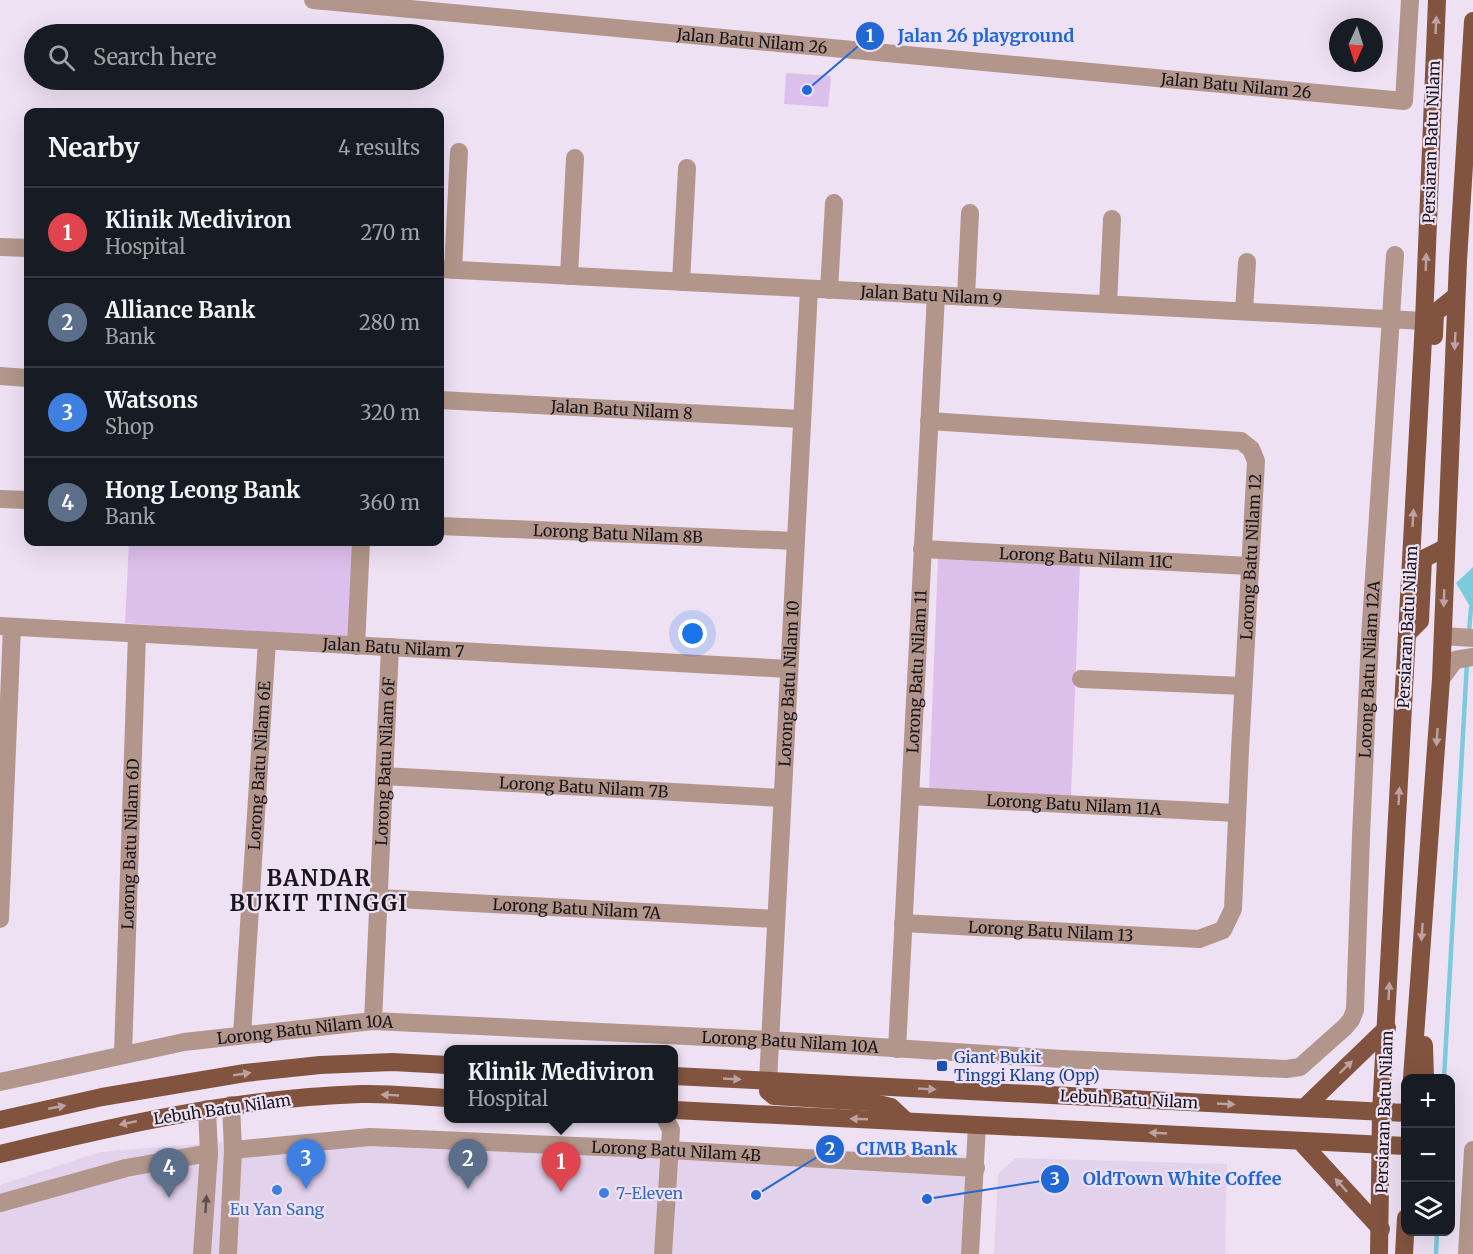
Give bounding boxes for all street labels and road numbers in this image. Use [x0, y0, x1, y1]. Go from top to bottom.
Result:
street label: Jalan Batu Nilam 26 [675, 24, 829, 58]
street label: Persiaran Batu Nilam [1418, 60, 1444, 224]
street label: Jalan Batu Nilam 26 [1159, 68, 1313, 102]
street label: Jalan Batu Nilam 9 [859, 281, 1003, 309]
street label: Jalan Batu Nilam 8 [549, 396, 693, 423]
street label: Lorong Batu Nilam 12 [1236, 473, 1265, 640]
street label: Lorong Batu Nilam 8B [533, 520, 703, 547]
street label: Lorong Batu Nilam 11C [998, 543, 1173, 572]
street label: Persiaran Batu Nilam [1393, 545, 1421, 709]
street label: Lorong Batu Nilam 12A [1355, 579, 1384, 759]
street label: Lorong Batu Nilam 11 [902, 589, 931, 754]
street label: Lorong Batu Nilam 10 [774, 600, 803, 767]
street label: Jalan Batu Nilam 7 [321, 634, 465, 661]
street label: Lorong Batu Nilam 6F [371, 676, 399, 846]
street label: Lorong Batu Nilam 6E [244, 680, 274, 851]
street label: Lorong Batu Nilam 6D [117, 758, 143, 930]
street label: Lorong Batu Nilam 7B [498, 772, 669, 802]
street label: Lorong Batu Nilam 11A [986, 790, 1163, 819]
street label: Lorong Batu Nilam 7A [492, 894, 662, 923]
street label: Lorong Batu Nilam 13 [967, 917, 1134, 945]
street label: Lorong Batu Nilam 10A [216, 1011, 394, 1048]
street label: Lorong Batu Nilam 10A [701, 1027, 880, 1057]
street label: Persiaran Batu Nilam [1371, 1030, 1397, 1194]
street label: Lebuh Batu Nilam [1059, 1085, 1199, 1113]
street label: Lebuh Batu Nilam [152, 1089, 292, 1129]
street label: Lorong Batu Nilam 4B [591, 1137, 762, 1165]

